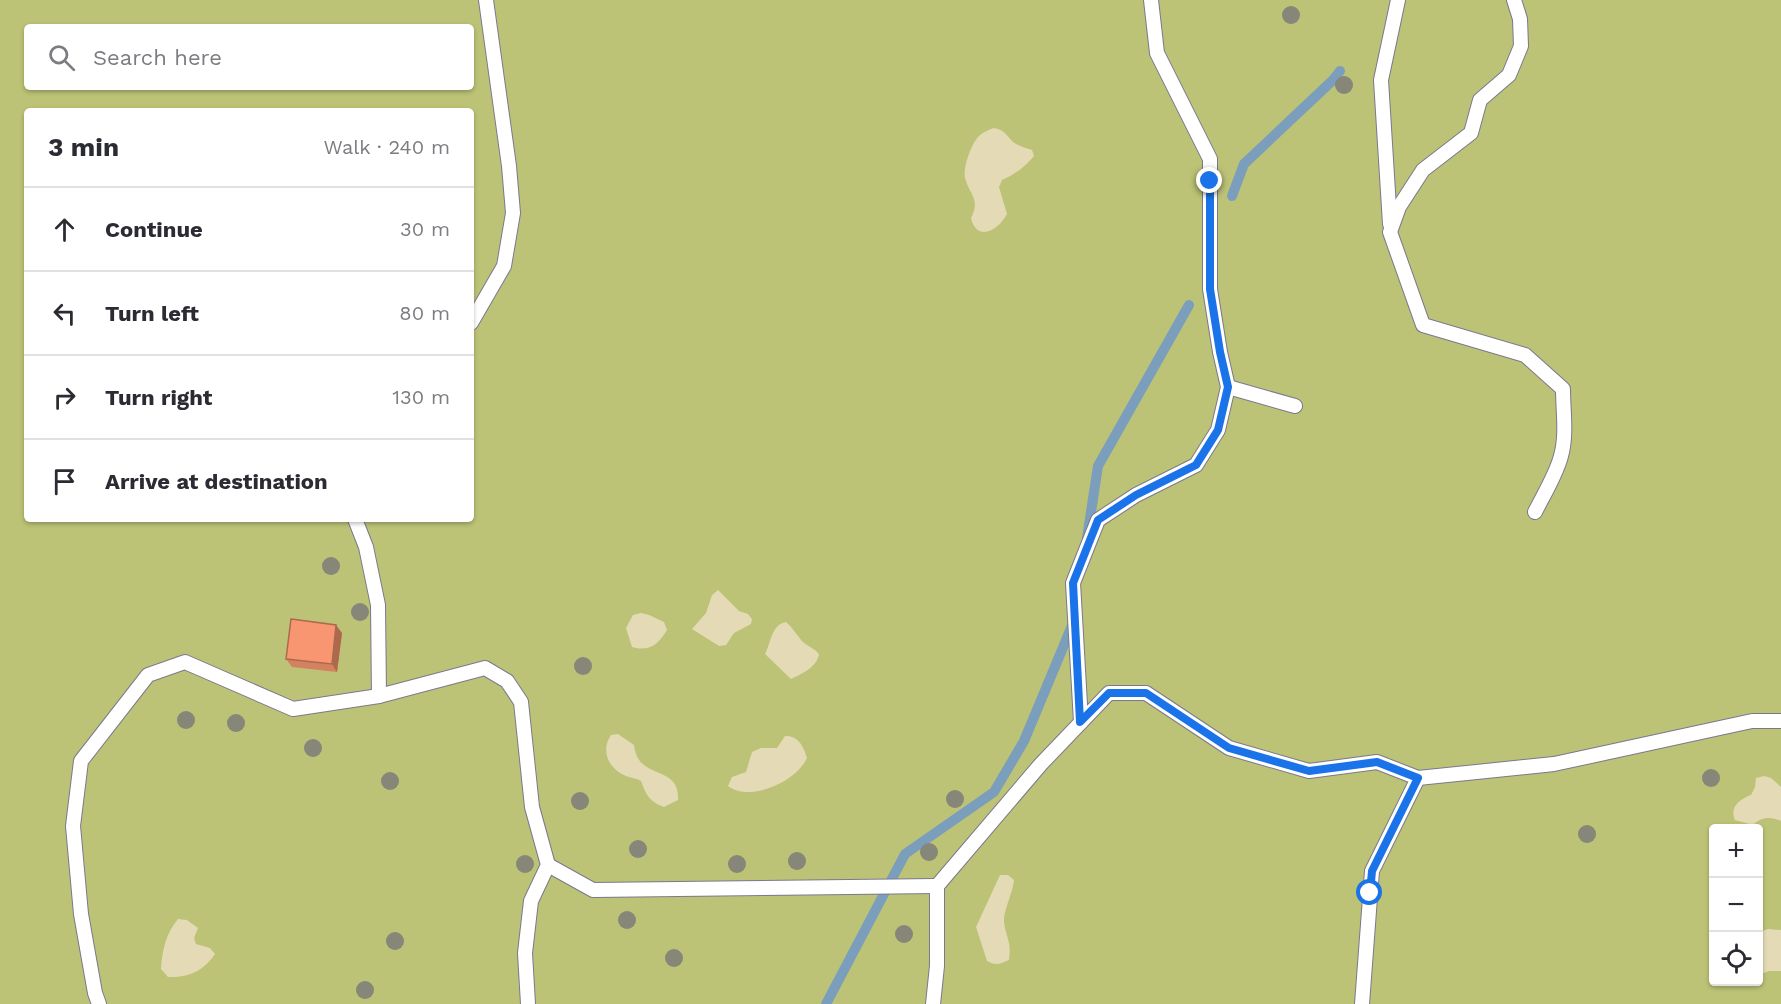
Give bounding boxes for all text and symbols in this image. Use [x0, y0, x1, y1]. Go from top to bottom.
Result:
search box [24, 24, 474, 90]
icon: search [45, 41, 78, 74]
text: Search here [93, 45, 222, 70]
text: 3 min [48, 132, 119, 162]
text: Walk · 240 m [323, 135, 450, 159]
route end [1196, 167, 1222, 193]
icon: ahead [48, 213, 81, 246]
text: Continue [105, 217, 203, 242]
text: 30 m [400, 217, 450, 241]
icon: left [48, 297, 81, 330]
text: Turn left [105, 301, 199, 326]
text: 80 m [399, 301, 450, 325]
icon: right [48, 381, 81, 414]
text: Turn right [105, 385, 212, 410]
text: 130 m [392, 385, 450, 409]
icon: arrive [48, 465, 81, 498]
text: Arrive at destination [105, 469, 328, 494]
map controls [1709, 824, 1763, 986]
button: + [1709, 824, 1763, 878]
button: − [1709, 878, 1763, 932]
route start [1356, 879, 1382, 905]
button: locate [1709, 932, 1763, 986]

